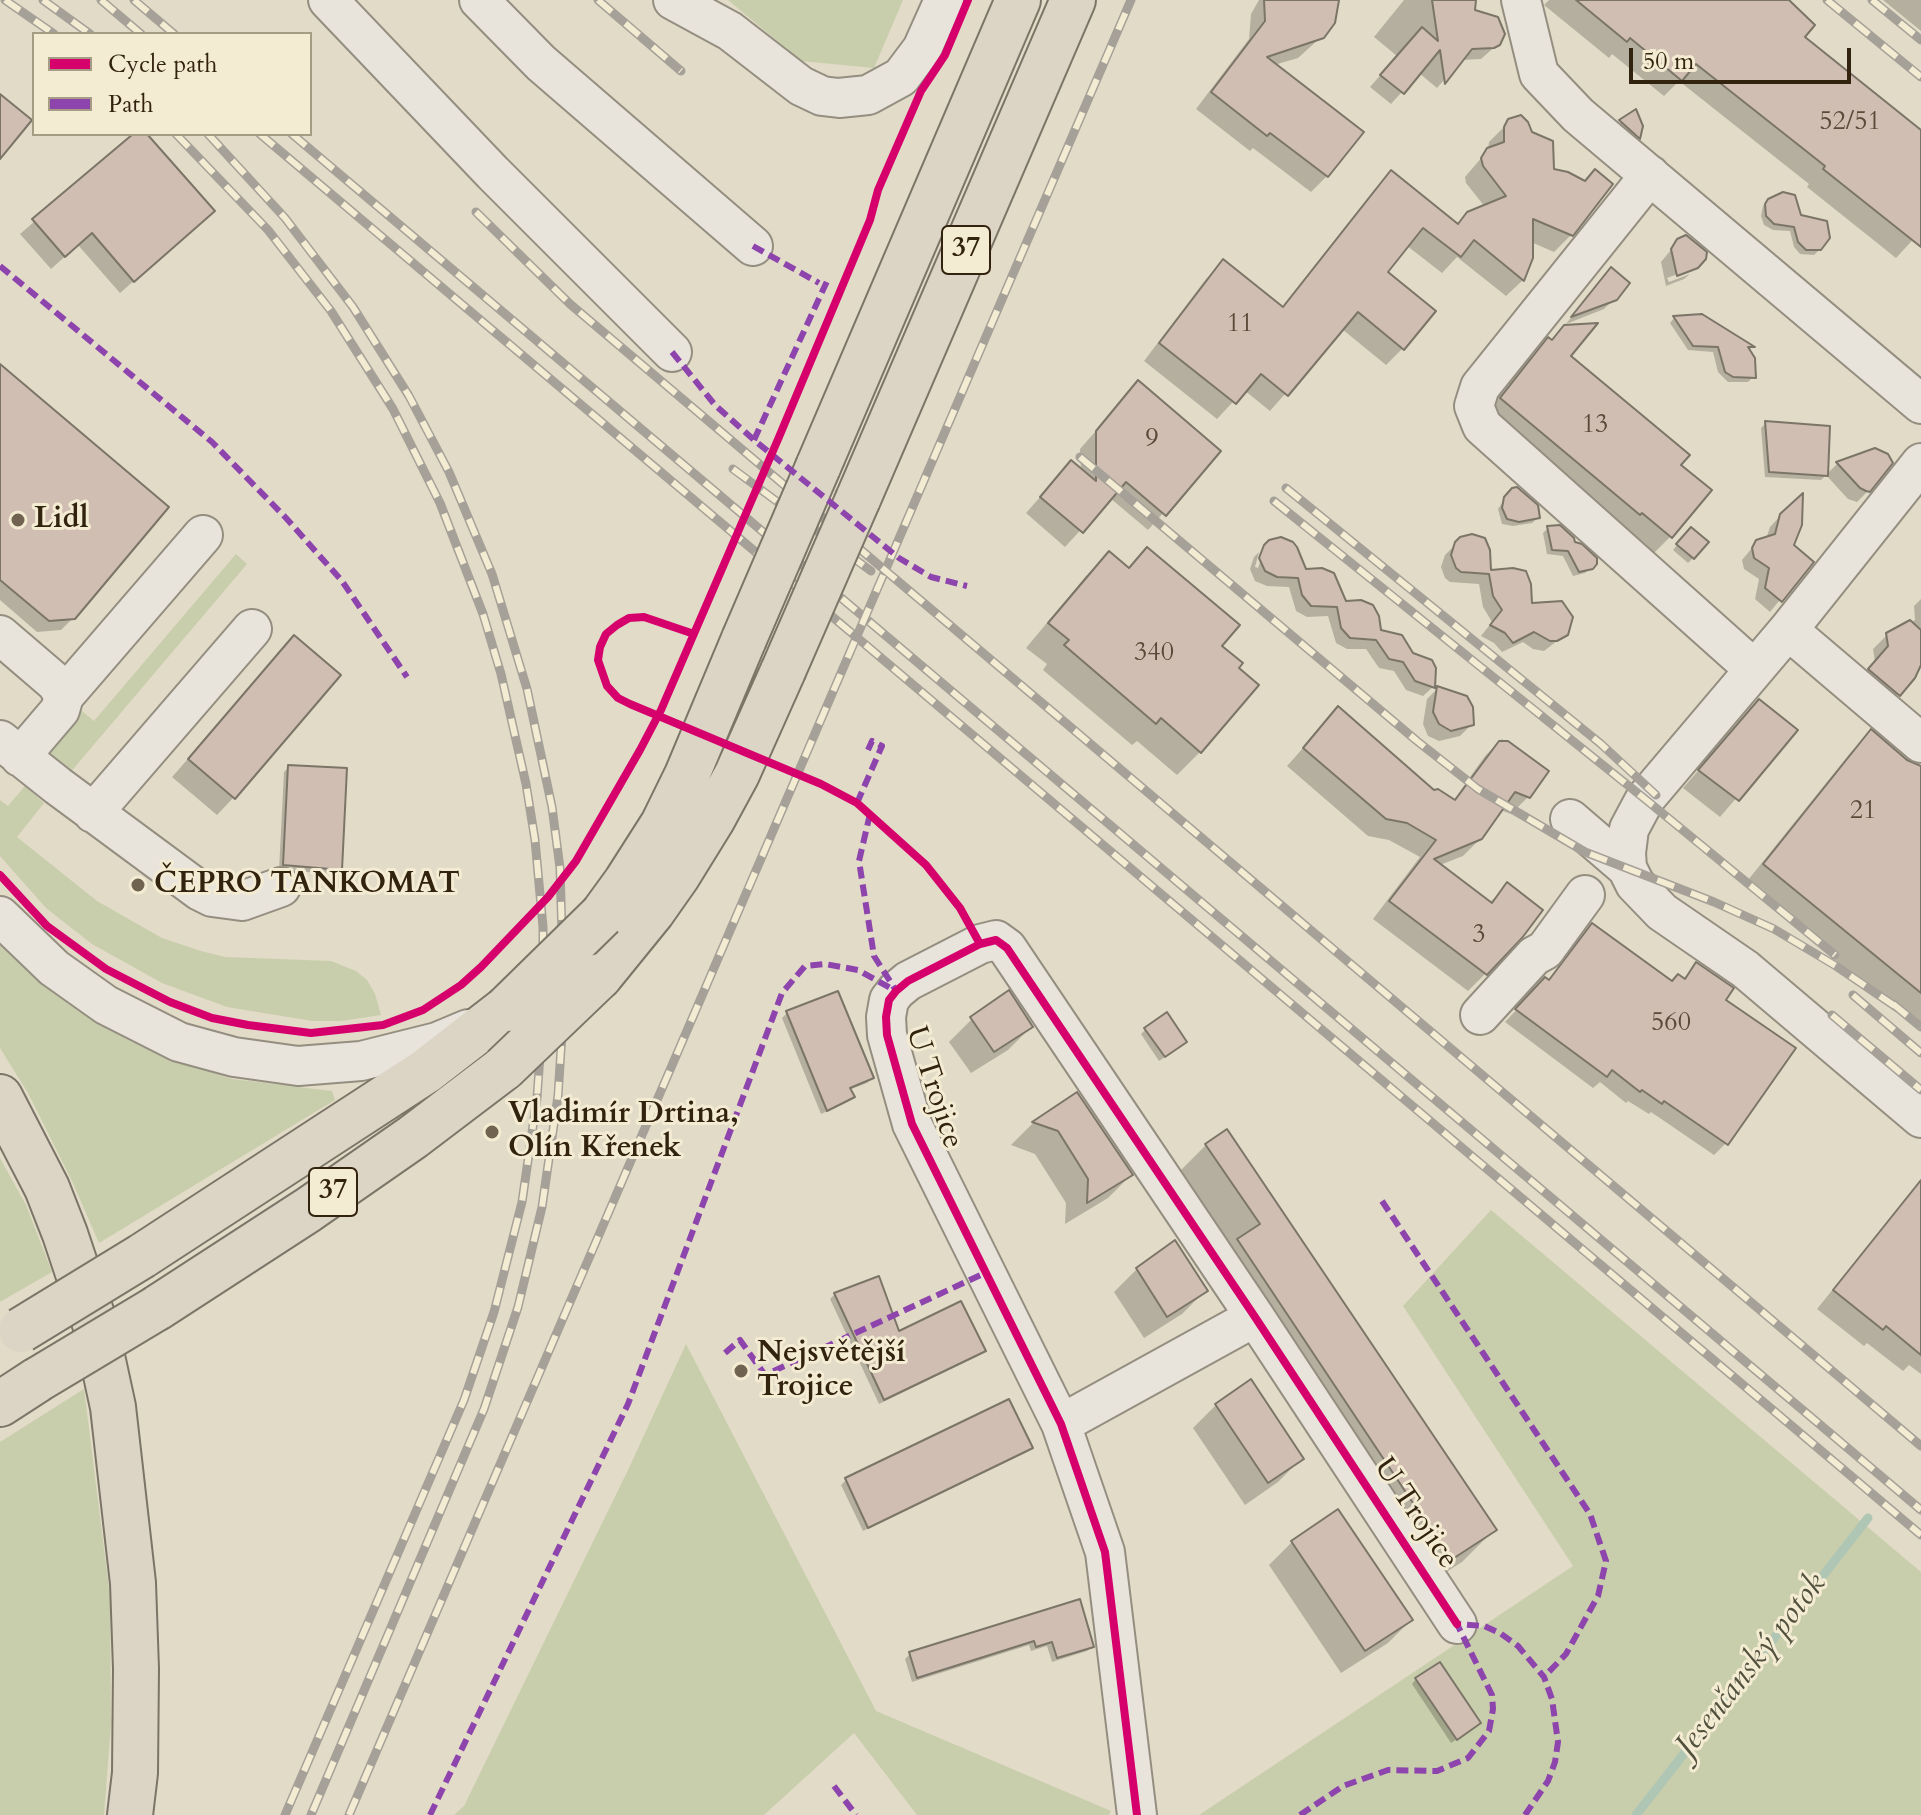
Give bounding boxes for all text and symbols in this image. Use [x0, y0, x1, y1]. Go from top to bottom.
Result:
legend [32, 32, 312, 136]
scale bar [1633, 32, 1855, 82]
text: 50 m [1643, 45, 1694, 78]
text: Cycle path [108, 48, 217, 81]
text: Path [108, 88, 153, 121]
house number: 52/51 [1819, 107, 1881, 139]
road number: 37 [942, 226, 990, 274]
house number: 11 [1227, 309, 1253, 341]
house number: 13 [1582, 410, 1608, 442]
house number: 9 [1145, 424, 1159, 456]
place label: Lidl [34, 502, 88, 538]
marker: Lidl [9, 511, 27, 529]
house number: 340 [1134, 638, 1174, 670]
house number: 21 [1850, 796, 1876, 828]
place label: ČEPRO TANKOMAT [154, 867, 460, 903]
marker: ČEPRO TANKOMAT [129, 876, 147, 894]
house number: 3 [1472, 920, 1486, 952]
house number: 560 [1651, 1008, 1691, 1040]
street label: U Trojice [896, 1023, 970, 1153]
place label: Vladimír Drtina, Olín Křenek [508, 1097, 739, 1168]
marker: Vladimír Drtina, Olín Křenek [483, 1123, 501, 1141]
road number: 37 [309, 1168, 357, 1216]
place label: Nejsvětější Trojice [757, 1336, 906, 1406]
marker: Nejsvětější Trojice [732, 1362, 750, 1380]
street label: U Trojice [1365, 1452, 1465, 1576]
water label: Jesenčanský potok [1668, 1566, 1836, 1766]

